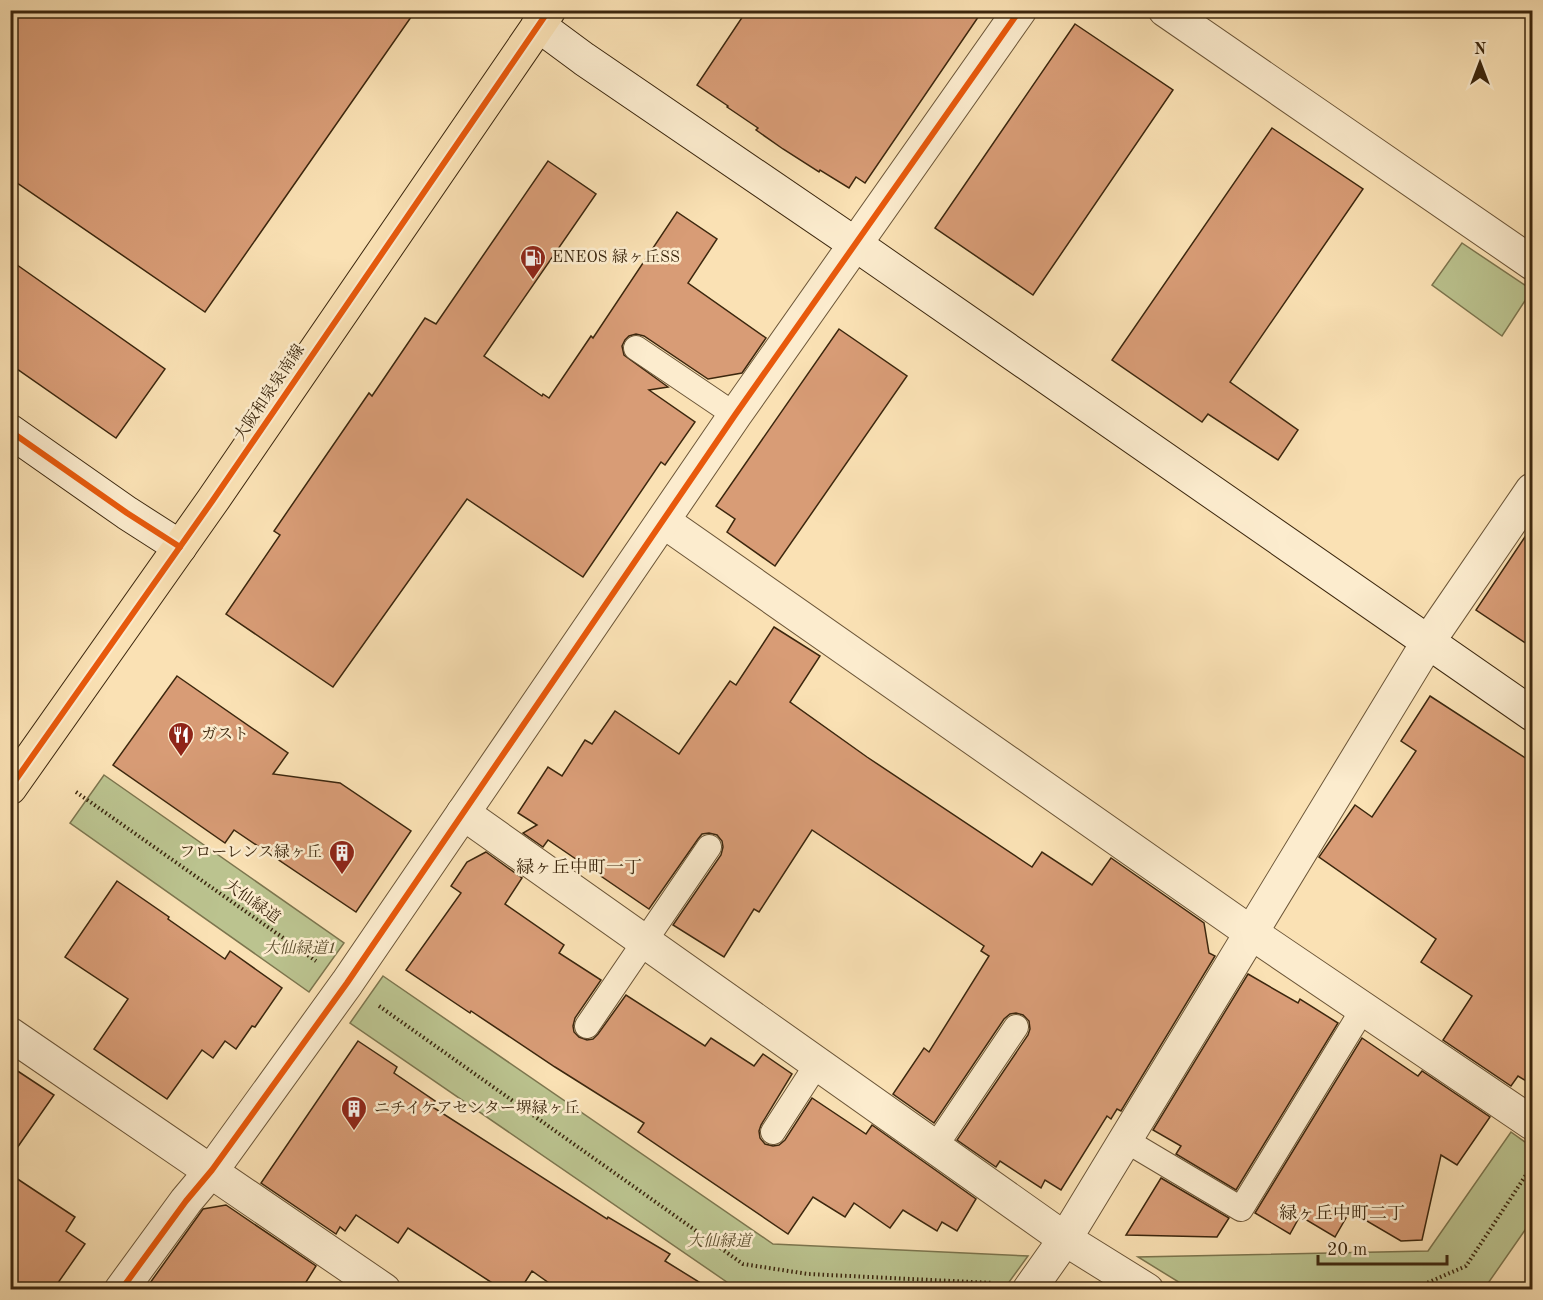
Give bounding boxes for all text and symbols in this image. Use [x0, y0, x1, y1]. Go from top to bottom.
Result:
north arrow [1450, 33, 1510, 93]
text: N [1474, 42, 1487, 58]
fuel station icon: ENEOS 緑ヶ丘SS [518, 243, 548, 281]
place label: ENEOS 緑ヶ丘SS [552, 248, 680, 266]
street label: 大阪和泉泉南線 [230, 341, 308, 444]
restaurant icon: ガスト [166, 720, 196, 758]
place label: ガスト [201, 726, 249, 743]
building icon: フローレンス緑ヶ丘 [327, 838, 357, 876]
place label: フローレンス緑ヶ丘 [179, 843, 322, 861]
district label: 緑ヶ丘中町一丁 [516, 857, 642, 877]
street label: 大仙緑道 [221, 875, 284, 927]
park label: 大仙緑道1 [263, 939, 337, 957]
building icon: ニチイケアセンター堺緑ヶ丘 [339, 1094, 369, 1132]
place label: ニチイケアセンター堺緑ヶ丘 [374, 1099, 580, 1117]
district label: 緑ヶ丘中町二丁 [1279, 1203, 1405, 1223]
scale bar [1318, 1228, 1447, 1266]
park label: 大仙緑道 [687, 1232, 754, 1250]
text: 20 m [1327, 1241, 1367, 1259]

